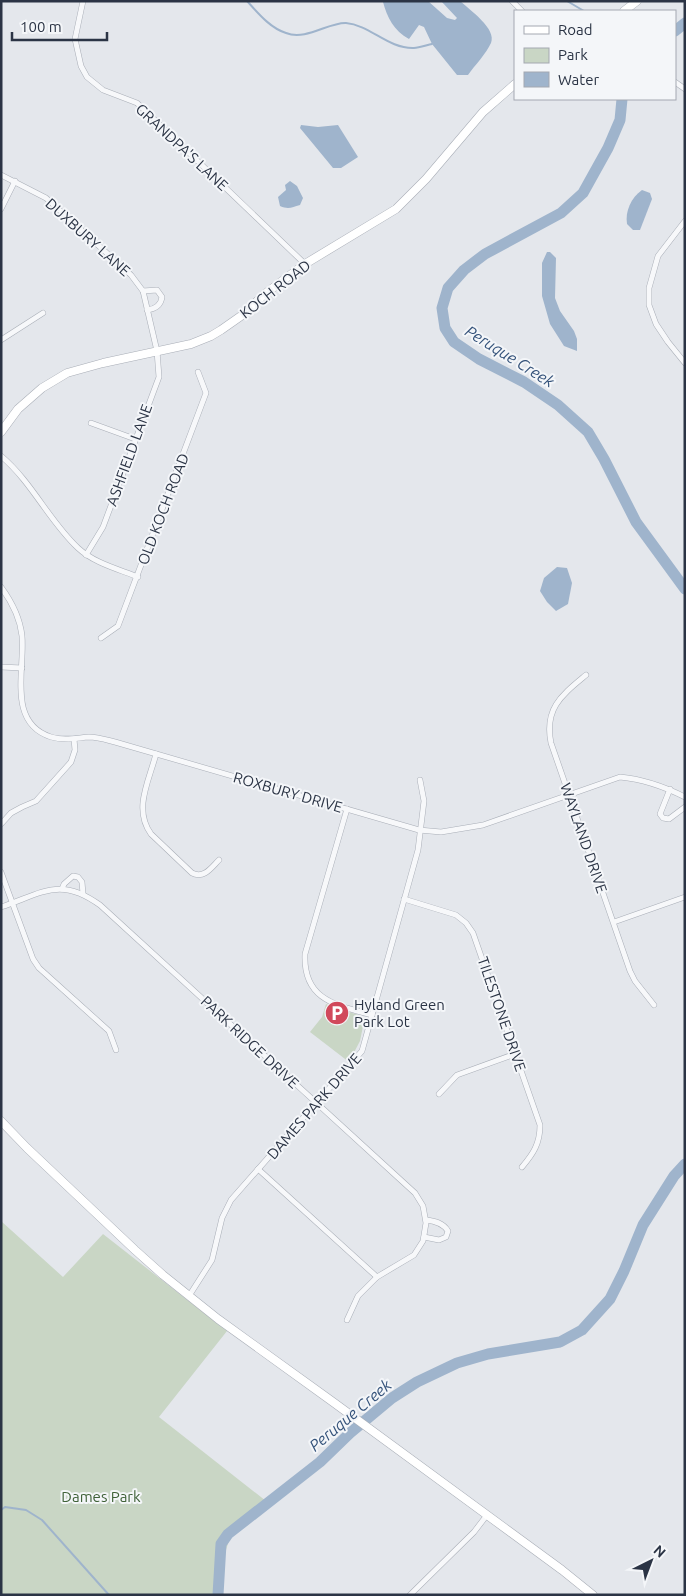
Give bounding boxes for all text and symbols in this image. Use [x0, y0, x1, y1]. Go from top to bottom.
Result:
scale bar [12, 10, 108, 42]
legend [514, 10, 676, 100]
text: 100 m [20, 18, 62, 35]
text: Road [558, 21, 593, 38]
text: Park [558, 46, 588, 63]
text: Water [558, 71, 599, 88]
street label: GRANDPA'S LANE [132, 100, 232, 194]
street label: DUXBURY LANE [42, 195, 134, 279]
street label: KOCH ROAD [236, 256, 314, 322]
water label: Peruque Creek [462, 321, 559, 391]
street label: ASHFIELD LANE [103, 402, 155, 508]
street label: OLD KOCH ROAD [134, 451, 192, 567]
street label: ROXBURY DRIVE [231, 768, 345, 816]
street label: WAYLAND DRIVE [557, 781, 611, 895]
street label: TILESTONE DRIVE [474, 954, 530, 1074]
street label: PARK RIDGE DRIVE [198, 992, 302, 1092]
place label: Hyland Green Park Lot [354, 996, 445, 1030]
parking icon: Hyland Green Park Lot [324, 1000, 350, 1026]
street label: DAMES PARK DRIVE [263, 1050, 365, 1162]
water label: Peruque Creek [305, 1375, 395, 1455]
park label: Dames Park [61, 1488, 141, 1505]
north arrow [626, 1536, 676, 1586]
text: N [650, 1542, 669, 1561]

